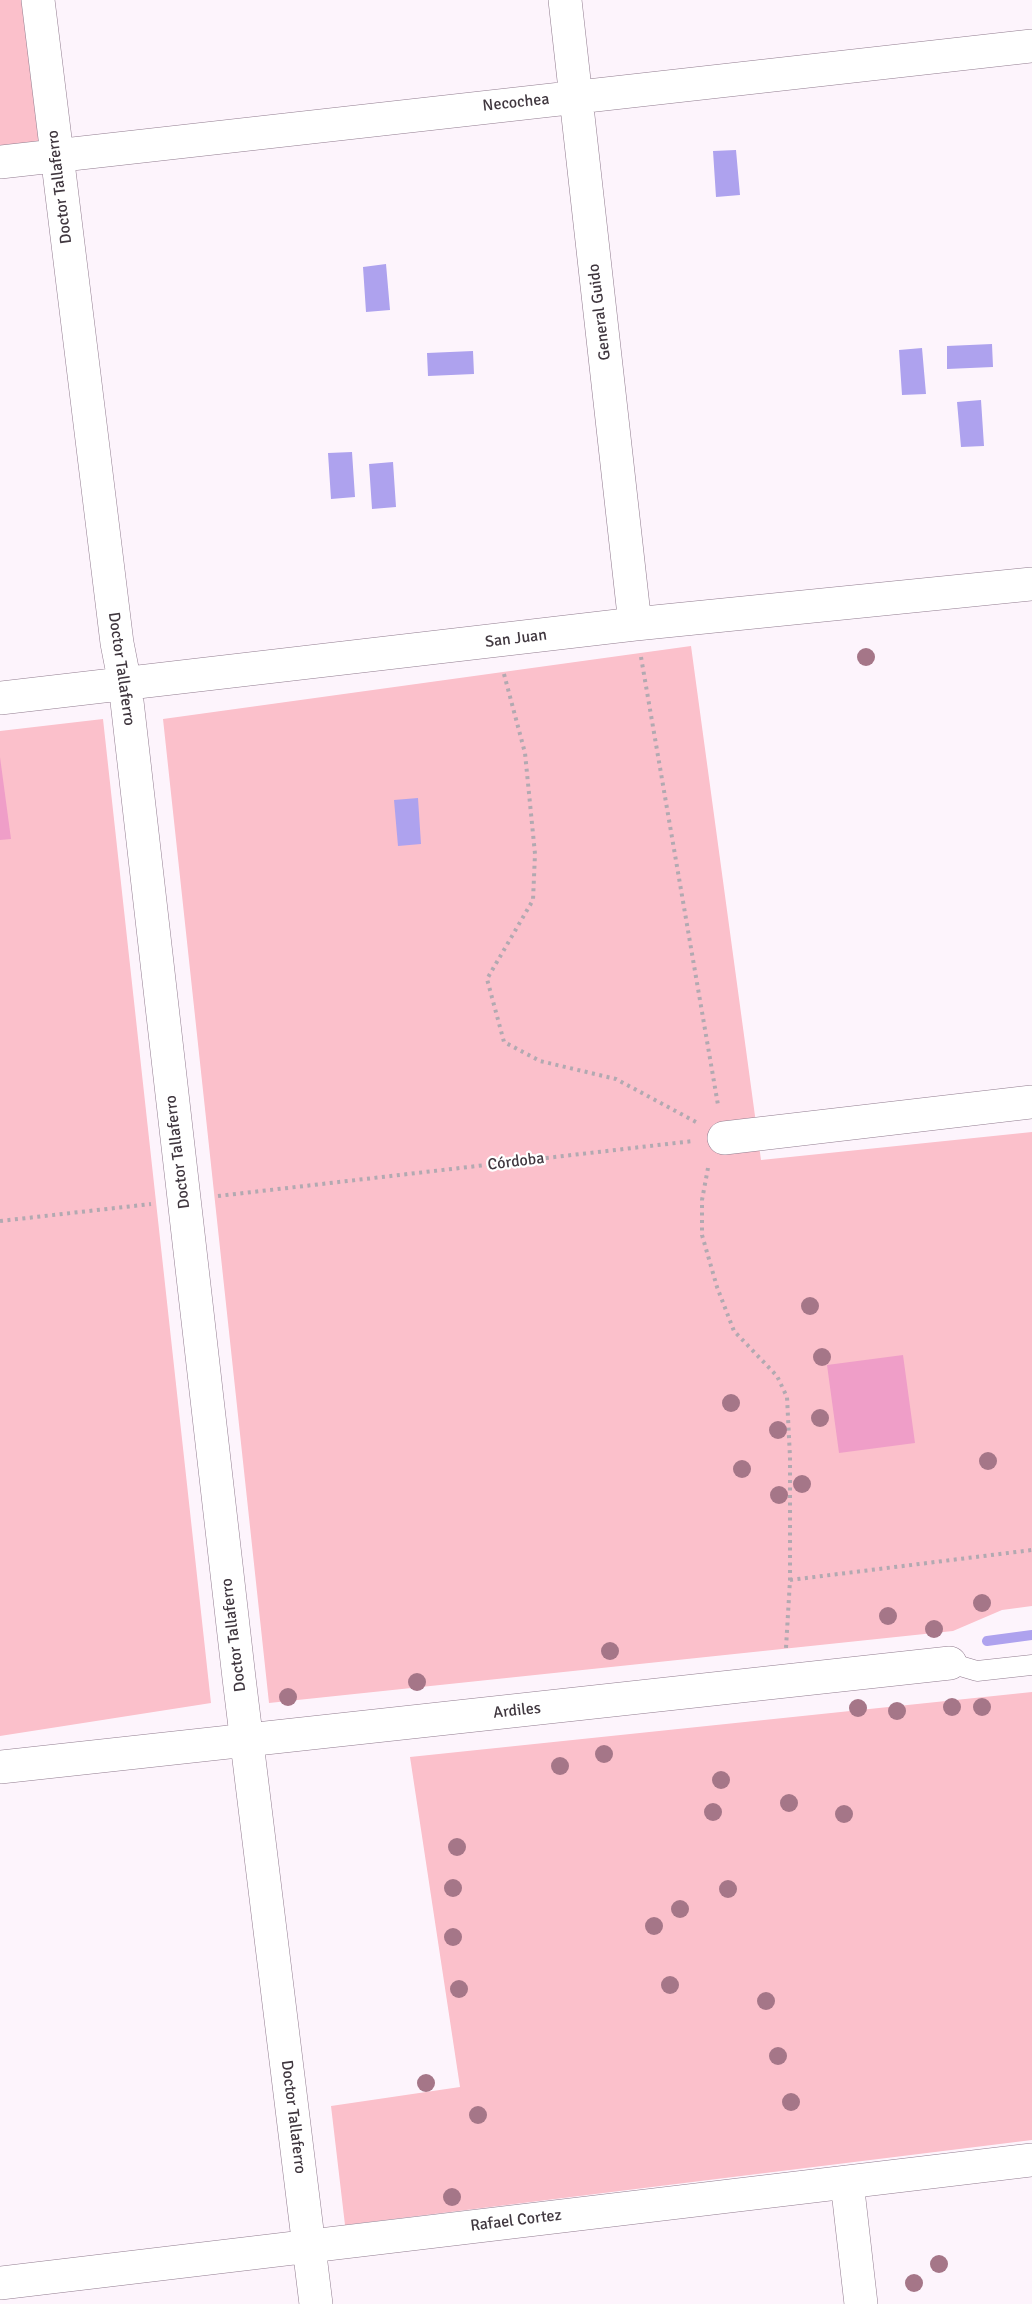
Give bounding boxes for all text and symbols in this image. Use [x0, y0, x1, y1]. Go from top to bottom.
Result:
street label: Necochea [482, 90, 550, 116]
street label: Doctor Tallaferro [43, 129, 77, 245]
street label: General Guido [585, 263, 615, 361]
street label: Doctor Tallaferro [104, 611, 138, 727]
street label: San Juan [484, 626, 548, 652]
street label: Doctor Tallaferro [161, 1094, 195, 1210]
street label: Córdoba [487, 1149, 545, 1175]
street label: Doctor Tallaferro [217, 1577, 251, 1693]
street label: Ardiles [492, 1699, 542, 1723]
street label: Doctor Tallaferro [276, 2059, 310, 2175]
street label: Rafael Cortez [469, 2206, 563, 2236]

